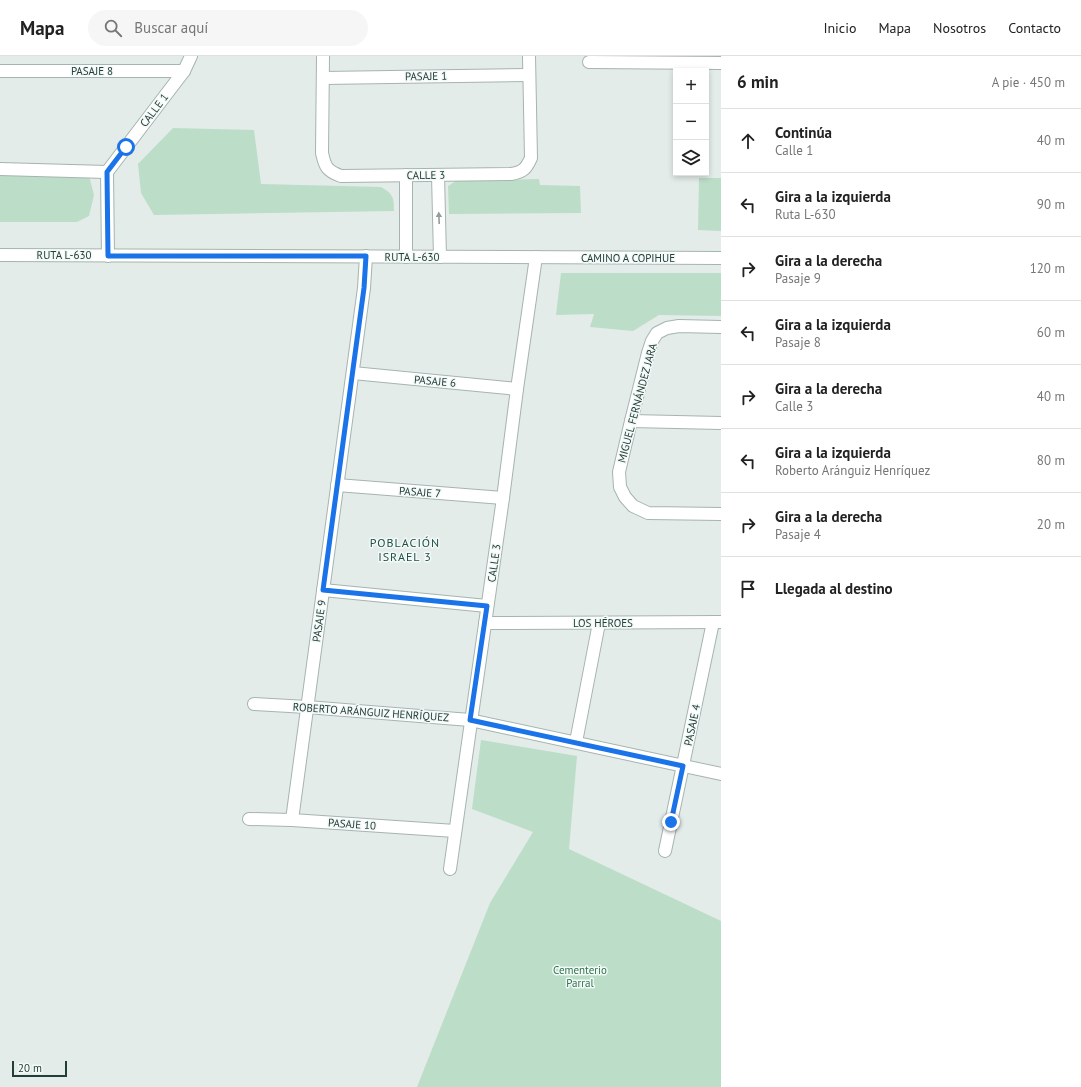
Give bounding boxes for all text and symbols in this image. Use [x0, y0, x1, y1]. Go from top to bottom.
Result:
search box [88, 10, 368, 46]
text: Mapa [20, 16, 64, 40]
icon: search [102, 17, 124, 39]
text: Buscar aquí [134, 18, 208, 37]
text: Inicio [823, 19, 856, 37]
text: Mapa [878, 19, 911, 37]
text: Nosotros [933, 19, 986, 37]
text: Contacto [1008, 19, 1061, 37]
street label: PASAJE 8 [71, 64, 113, 78]
map controls [673, 68, 709, 176]
button: + [673, 68, 709, 104]
street label: PASAJE 1 [405, 69, 447, 83]
text: 6 min [737, 71, 778, 93]
text: A pie · 450 m [992, 74, 1065, 91]
street label: CALLE 1 [137, 90, 171, 130]
button: − [673, 104, 709, 140]
text: Continúa [775, 123, 832, 142]
icon: ahead [737, 130, 759, 152]
text: 40 m [1037, 132, 1065, 149]
route start [117, 138, 135, 156]
button: layers [673, 140, 709, 176]
text: Calle 1 [775, 142, 813, 159]
street label: CALLE 3 [407, 168, 445, 182]
text: Gira a la izquierda [775, 187, 891, 206]
icon: left [737, 194, 759, 216]
text: 90 m [1037, 196, 1065, 213]
text: Ruta L-630 [775, 206, 836, 223]
one-way arrow [436, 211, 442, 224]
street label: RUTA L-630 [37, 248, 91, 262]
street label: RUTA L-630 [385, 250, 439, 264]
street label: CAMINO A COPIHUE [581, 251, 675, 265]
text: Gira a la derecha [775, 251, 882, 270]
icon: right [737, 258, 759, 280]
text: 120 m [1030, 260, 1065, 277]
text: Pasaje 9 [775, 270, 821, 287]
text: Gira a la izquierda [775, 315, 891, 334]
icon: left [737, 322, 759, 344]
text: 60 m [1037, 324, 1065, 341]
text: Pasaje 8 [775, 334, 821, 351]
street label: MIGUEL FERNÁNDEZ JARA [614, 341, 660, 464]
street label: PASAJE 6 [413, 372, 457, 390]
text: Gira a la derecha [775, 379, 882, 398]
icon: right [737, 386, 759, 408]
text: 40 m [1037, 388, 1065, 405]
text: Calle 3 [775, 398, 813, 415]
text: Gira a la izquierda [775, 443, 891, 462]
icon: left [737, 450, 759, 472]
text: 80 m [1037, 452, 1065, 469]
text: Roberto Aránguiz Henríquez [775, 462, 930, 479]
street label: PASAJE 7 [398, 484, 442, 500]
text: Gira a la derecha [775, 507, 882, 526]
icon: right [737, 514, 759, 536]
text: 20 m [1037, 516, 1065, 533]
text: Pasaje 4 [775, 526, 821, 543]
district label: POBLACIÓN ISRAEL 3 [370, 535, 440, 564]
street label: CALLE 3 [484, 543, 504, 583]
icon: arrive [737, 578, 759, 600]
text: Llegada al destino [775, 579, 893, 598]
street label: PASAJE 9 [309, 599, 329, 643]
street label: LOS HÉROES [573, 616, 633, 630]
street label: ROBERTO ARÁNGUIZ HENRÍQUEZ [292, 700, 450, 724]
street label: PASAJE 4 [681, 703, 703, 747]
route end [662, 813, 680, 831]
street label: PASAJE 10 [327, 815, 377, 833]
park label: Cementerio Parral [553, 963, 607, 990]
scale bar [12, 1059, 67, 1078]
text: 20 m [18, 1061, 42, 1075]

